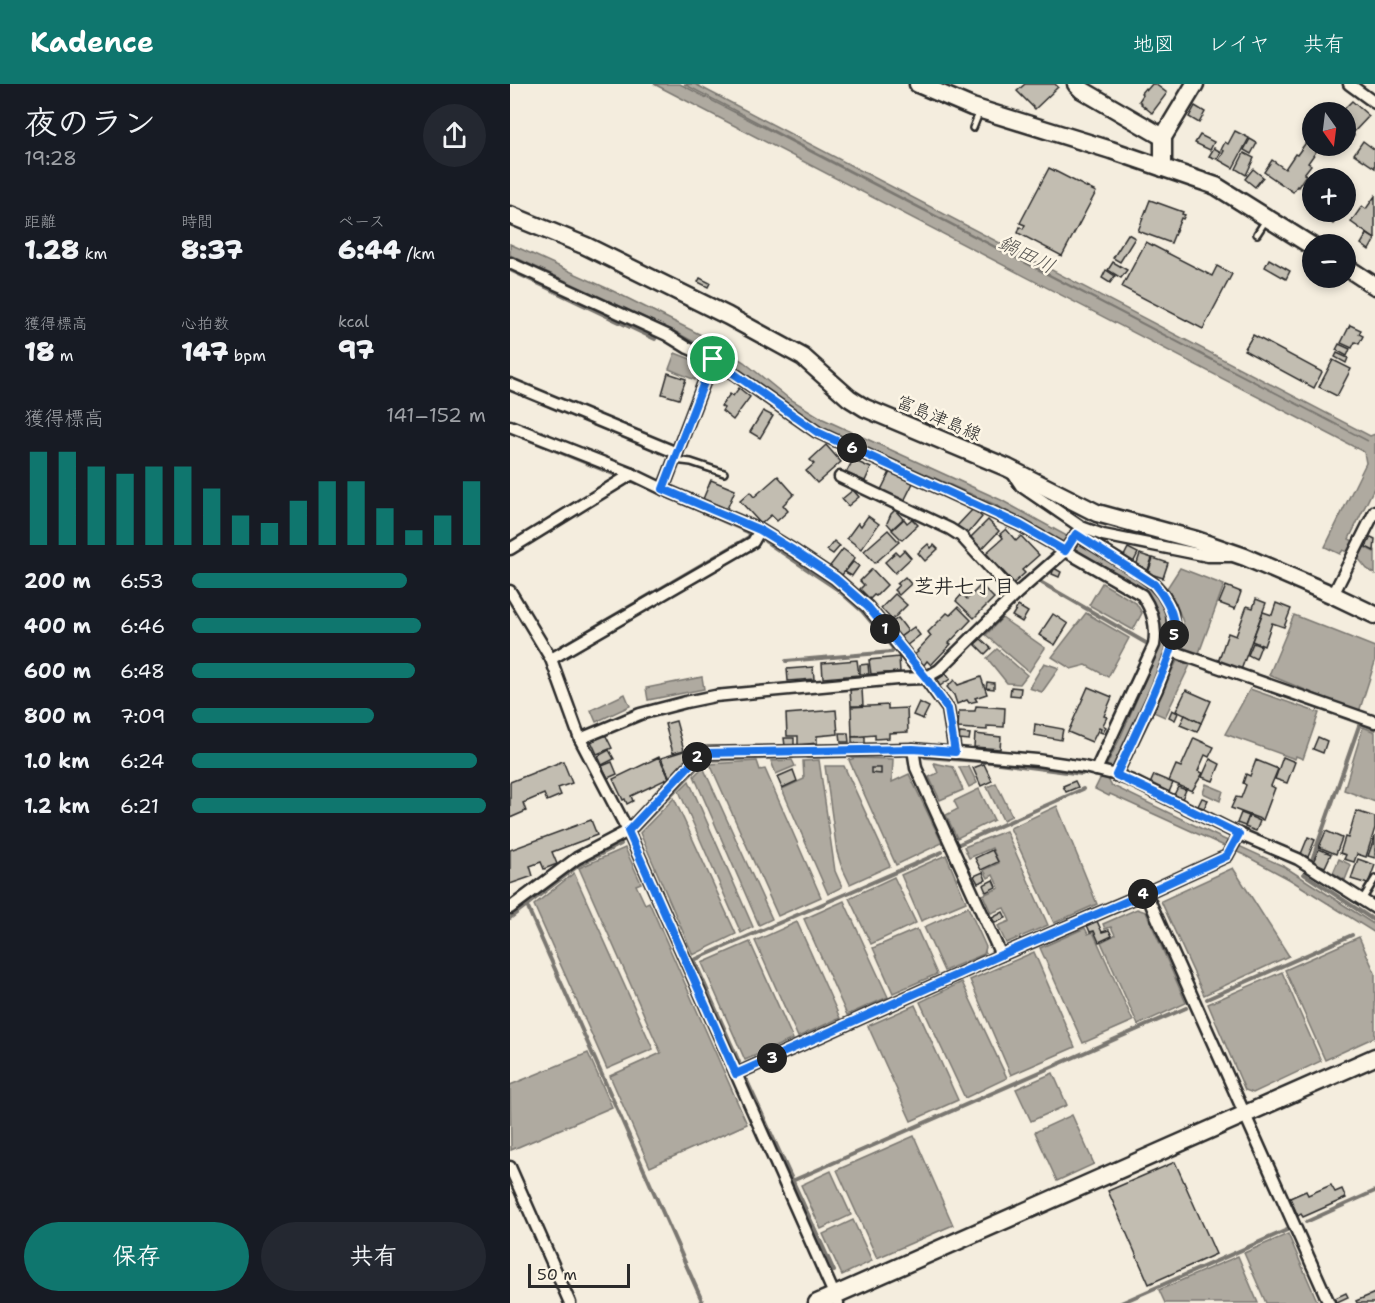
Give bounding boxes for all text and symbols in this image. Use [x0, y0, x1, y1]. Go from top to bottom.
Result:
text: Kadence [30, 23, 154, 61]
text: 地図 [1133, 30, 1175, 58]
text: レイヤ [1208, 30, 1270, 58]
text: 共有 [1303, 30, 1345, 58]
text: 夜のラン [24, 100, 156, 145]
north arrow [1302, 102, 1356, 156]
map controls [1302, 102, 1356, 288]
button: share [423, 104, 486, 167]
text: 19:28 [24, 145, 77, 171]
button: + [1302, 168, 1356, 222]
text: 距離 [24, 211, 56, 232]
text: 時間 [181, 211, 213, 232]
text: ペース [338, 211, 385, 232]
water label: 鍋田川 [994, 229, 1060, 279]
text: 1.28 [24, 232, 79, 267]
text: 8:37 [181, 232, 243, 267]
text: 6:44 [338, 232, 401, 267]
button: − [1302, 234, 1356, 288]
text: km [79, 243, 107, 264]
text: /km [401, 243, 435, 264]
text: kcal [338, 311, 369, 332]
text: 獲得標高 [24, 313, 88, 334]
text: 心拍数 [181, 313, 229, 334]
text: 97 [338, 332, 374, 367]
pin [687, 333, 738, 384]
text: 18 [24, 334, 54, 369]
text: 147 [181, 334, 228, 369]
icon: arrive [696, 342, 729, 375]
text: m [54, 345, 74, 366]
text: bpm [228, 345, 266, 366]
street label: 富島津島線 [893, 389, 985, 447]
text: 141–152 m [386, 402, 486, 428]
text: 獲得標高 [24, 405, 104, 431]
pin: 6 [837, 433, 867, 463]
text: 6 [846, 437, 858, 458]
text: 200 m [24, 568, 91, 594]
text: 6:53 [120, 568, 164, 594]
district label: 芝井七丁目 [914, 573, 1014, 599]
text: 400 m [24, 613, 91, 639]
text: 6:46 [120, 613, 165, 639]
pin: 1 [870, 614, 900, 644]
text: 1 [881, 618, 889, 639]
pin: 5 [1159, 620, 1189, 650]
text: 5 [1169, 624, 1179, 645]
text: 600 m [24, 658, 91, 684]
text: 6:48 [120, 658, 165, 684]
text: 800 m [24, 703, 91, 729]
text: 7:09 [120, 703, 166, 729]
pin: 2 [682, 742, 712, 772]
text: 2 [691, 746, 703, 767]
text: 1.0 km [24, 748, 89, 774]
text: 6:24 [120, 748, 164, 774]
text: 1.2 km [24, 793, 90, 819]
text: 6:21 [120, 793, 159, 819]
pin: 4 [1128, 879, 1158, 909]
text: 4 [1137, 883, 1149, 904]
pin: 3 [757, 1043, 787, 1073]
text: 3 [766, 1047, 778, 1068]
button: 保存 [24, 1222, 249, 1291]
button: 共有 [261, 1222, 486, 1291]
scale bar [528, 1261, 630, 1288]
text: 50 m [537, 1264, 577, 1285]

